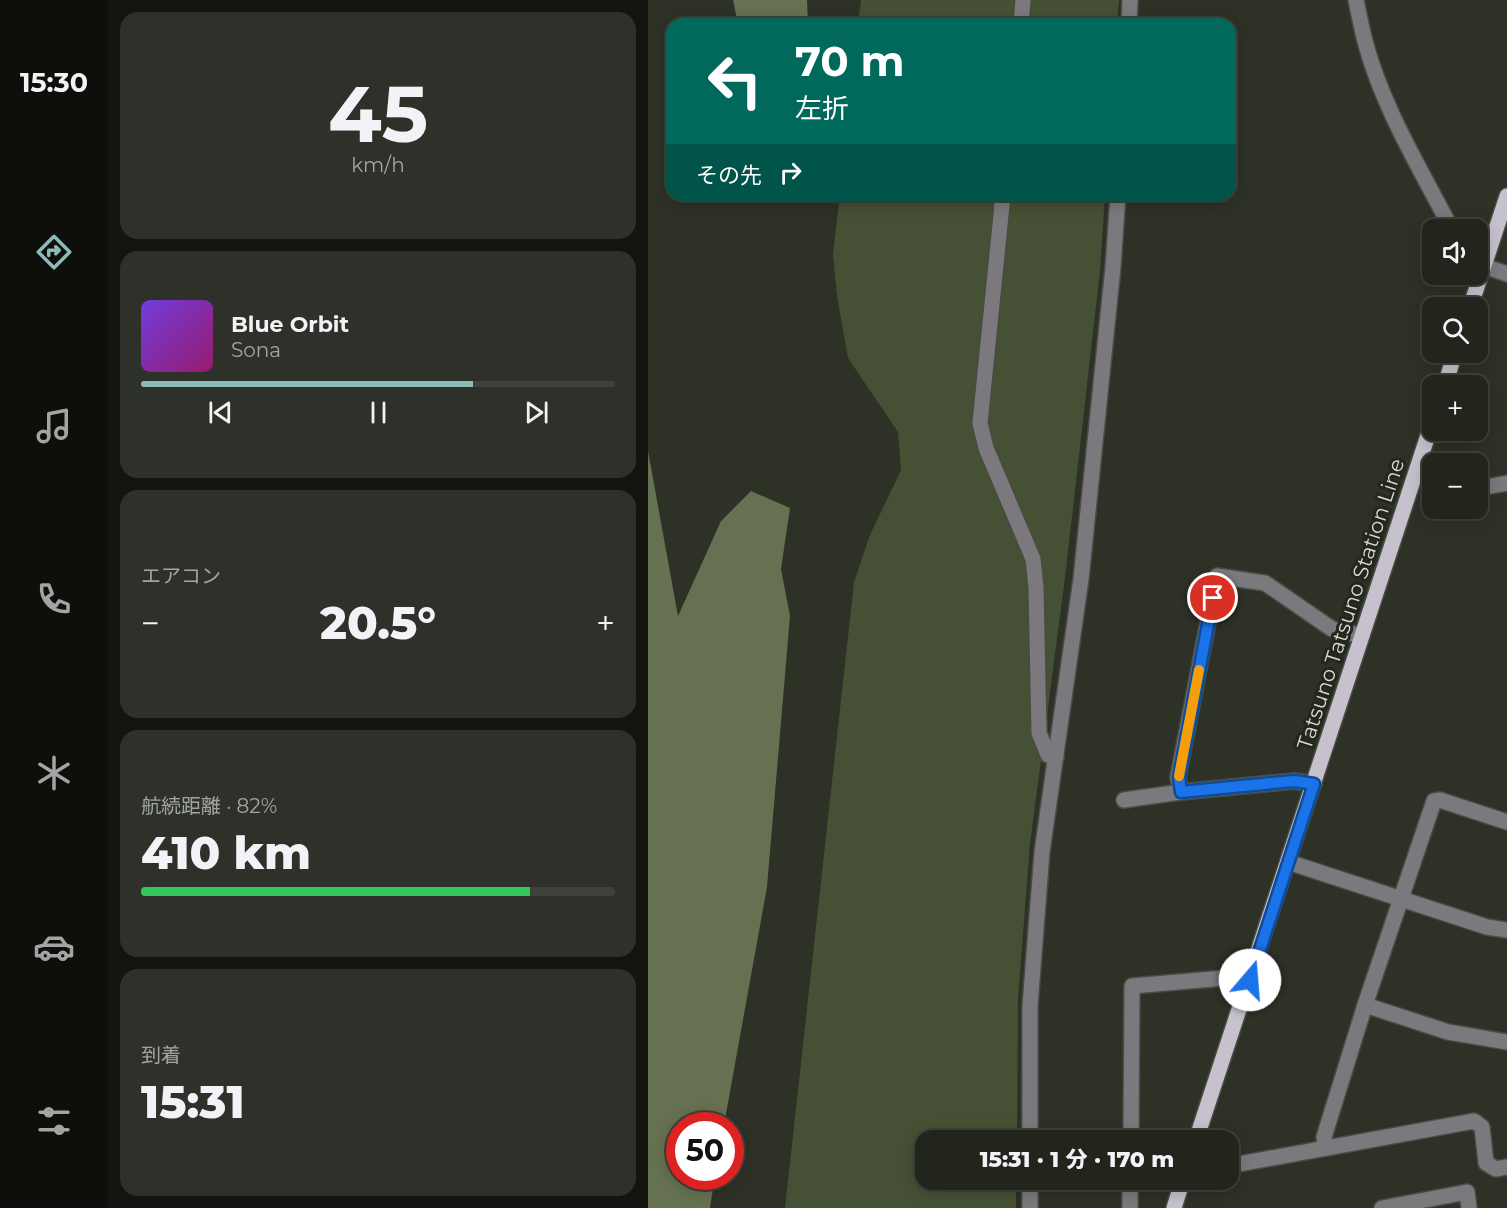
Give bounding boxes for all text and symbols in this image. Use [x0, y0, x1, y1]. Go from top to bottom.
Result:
text: 70 m [795, 35, 905, 87]
icon: left [696, 42, 774, 120]
text: 15:30 [20, 66, 88, 99]
text: 45 [328, 66, 428, 162]
text: 左折 [795, 92, 849, 125]
text: km/h [351, 153, 405, 177]
icon: right [774, 156, 807, 189]
text: その先 [696, 162, 762, 189]
map controls [1422, 219, 1488, 519]
button: sound [1422, 219, 1488, 285]
icon: directions [33, 231, 75, 273]
button: search [1422, 297, 1488, 363]
text: Blue Orbit [231, 311, 349, 338]
text: Sona [231, 338, 281, 362]
button: + [1422, 375, 1488, 441]
icon: previous [204, 396, 237, 429]
icon: pause [362, 396, 395, 429]
icon: next [520, 396, 553, 429]
icon: music [33, 405, 75, 447]
button: − [1422, 453, 1488, 519]
street label: Tatsuno Tatsuno Station Line [1292, 455, 1409, 753]
text: エアコン [141, 564, 221, 588]
pin [1187, 572, 1238, 623]
icon: phone [33, 578, 75, 620]
icon: arrive [1196, 581, 1229, 614]
text: 20.5° [320, 595, 436, 650]
text: − [141, 603, 160, 643]
text: + [596, 603, 615, 643]
icon: climate [33, 752, 75, 794]
text: 航続距離 · 82% [141, 794, 277, 818]
text: 410 km [141, 825, 311, 880]
icon: car [33, 926, 75, 968]
position arrow [1218, 948, 1282, 1012]
text: 到着 [141, 1043, 181, 1067]
text: 15:31 [141, 1074, 245, 1129]
icon: filters [33, 1100, 75, 1142]
speed limit sign: 50 [666, 1112, 744, 1190]
text: 15:31 · 1 分 · 170 m [980, 1146, 1174, 1173]

